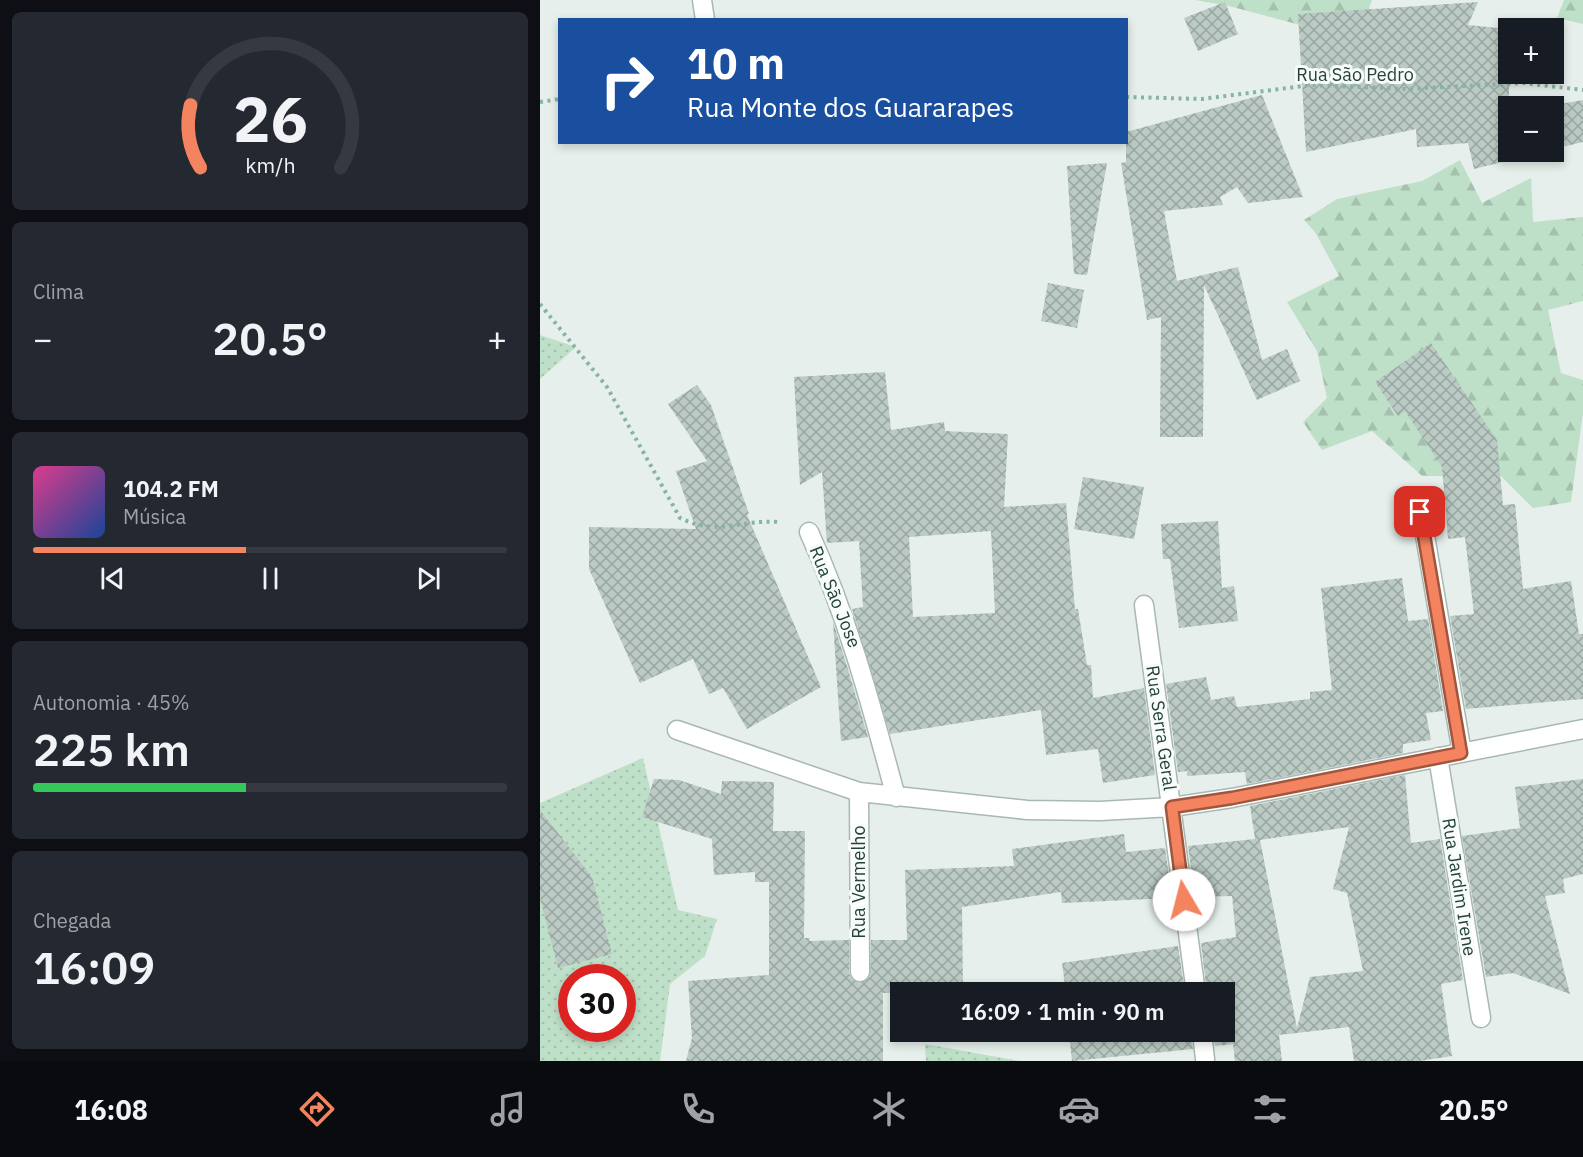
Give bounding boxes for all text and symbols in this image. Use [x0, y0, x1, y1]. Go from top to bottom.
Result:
map controls [1498, 18, 1564, 162]
button: + [1498, 18, 1564, 84]
text: 10 m [687, 36, 785, 91]
icon: right [588, 42, 666, 120]
street label: Rua São Pedro [1296, 63, 1414, 86]
text: 26 [233, 78, 307, 159]
text: Rua Monte dos Guararapes [687, 89, 1014, 124]
button: − [1498, 96, 1564, 162]
text: km/h [245, 151, 295, 179]
text: Clima [33, 278, 84, 305]
text: 20.5° [212, 309, 328, 367]
text: − [33, 317, 53, 360]
text: + [487, 317, 507, 360]
text: 104.2 FM [123, 474, 219, 503]
pin [1394, 486, 1445, 537]
icon: arrive [1403, 495, 1436, 528]
text: Música [123, 503, 186, 530]
street label: Rua São Jose [805, 542, 866, 651]
icon: previous [96, 562, 129, 595]
icon: pause [254, 562, 287, 595]
icon: next [412, 562, 445, 595]
street label: Rua Serra Geral [1141, 664, 1182, 792]
text: Autonomia · 45% [33, 689, 190, 716]
text: 225 km [33, 720, 190, 778]
street label: Rua Jardim Irene [1437, 816, 1482, 958]
street label: Rua Vermelho [847, 825, 870, 939]
position arrow [1152, 868, 1216, 932]
text: Chegada [33, 907, 111, 934]
text: 16:09 [33, 938, 155, 996]
speed limit sign: 30 [558, 964, 636, 1042]
text: 16:09 · 1 min · 90 m [961, 997, 1165, 1026]
icon: directions [296, 1088, 338, 1130]
icon: music [487, 1088, 529, 1130]
icon: phone [677, 1088, 719, 1130]
icon: climate [868, 1088, 910, 1130]
icon: car [1058, 1088, 1100, 1130]
icon: filters [1249, 1088, 1291, 1130]
text: 16:08 [74, 1092, 148, 1127]
text: 20.5° [1439, 1092, 1509, 1127]

